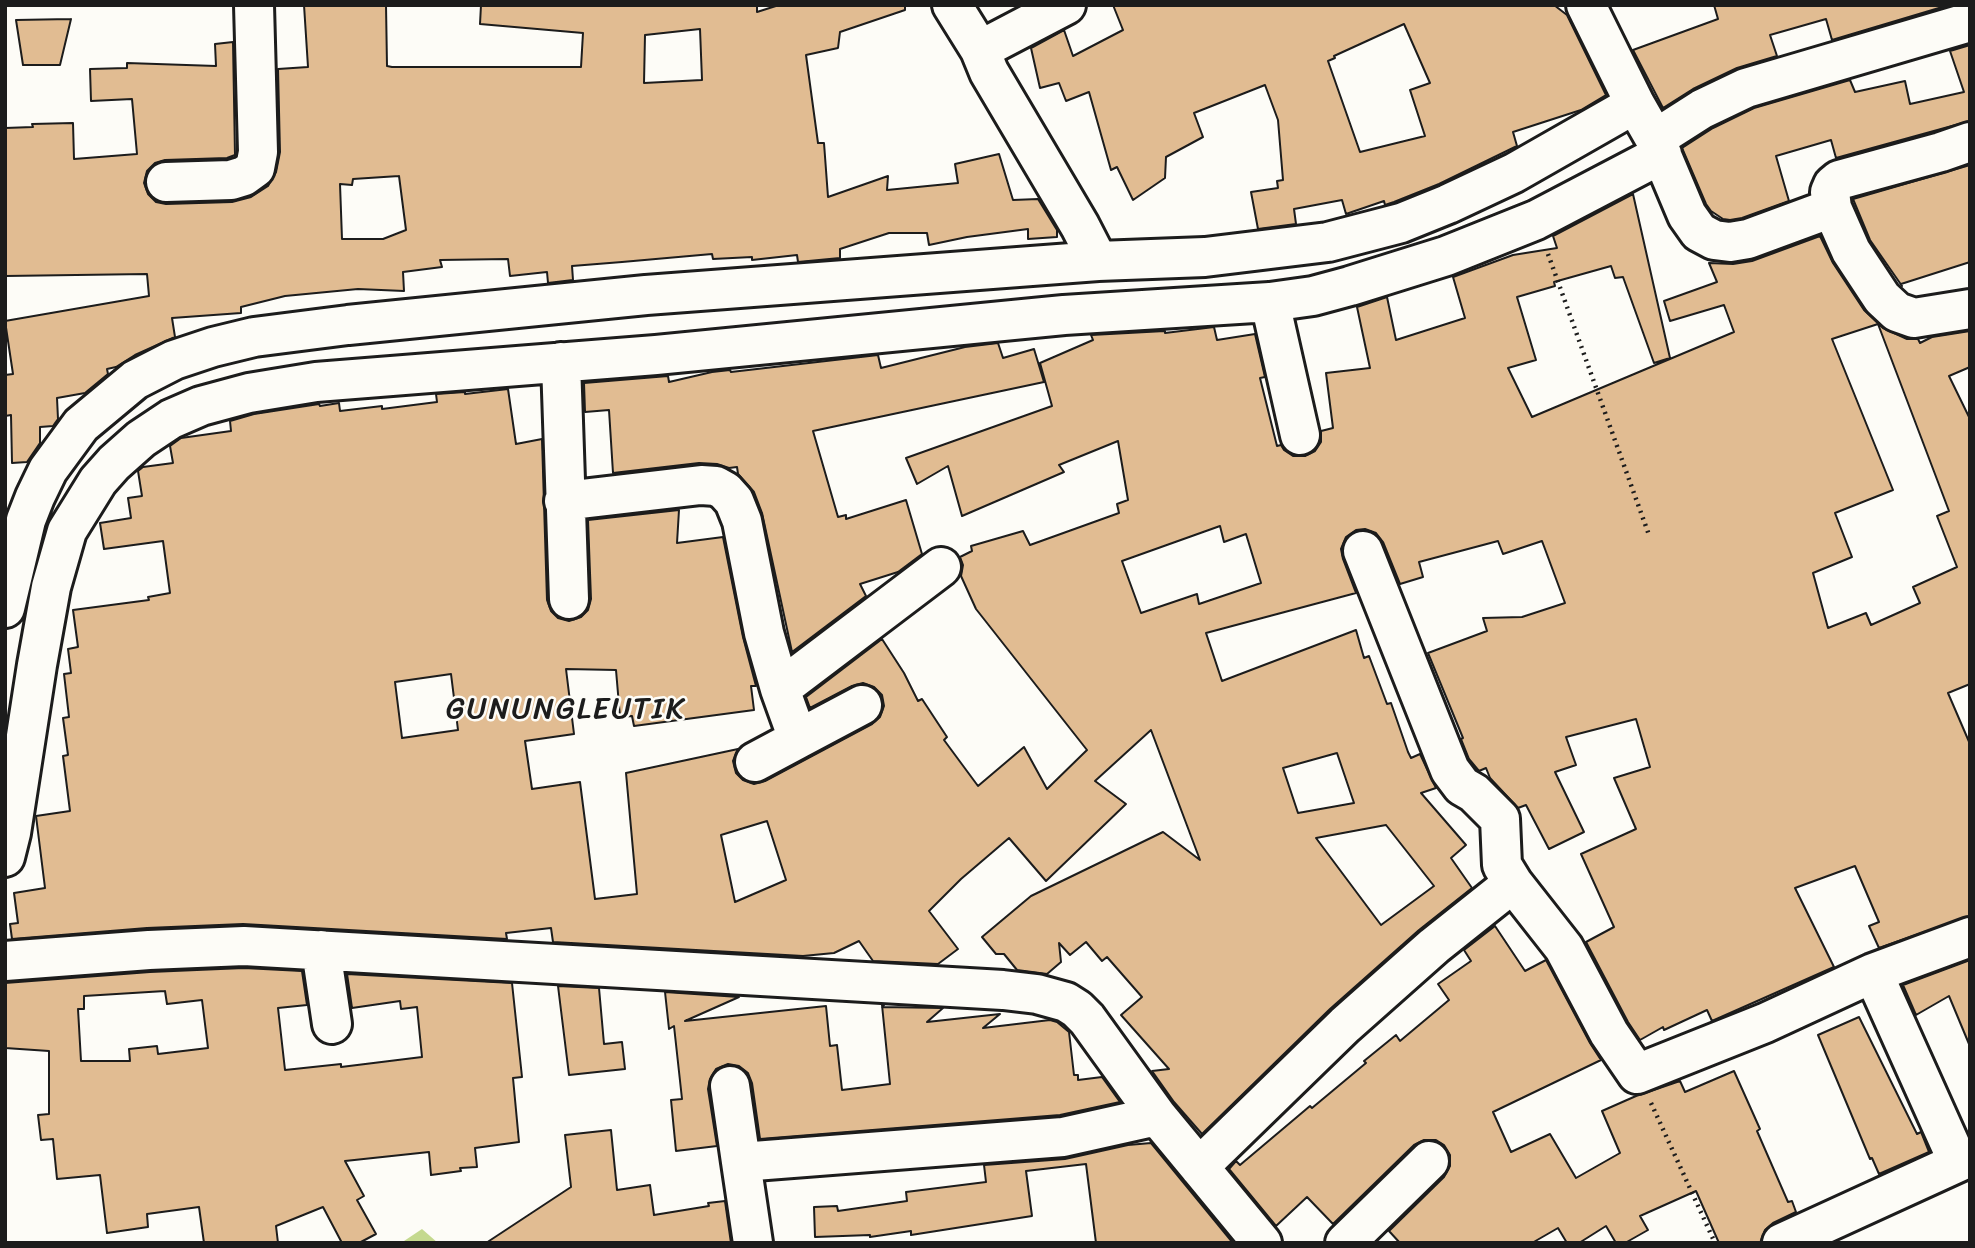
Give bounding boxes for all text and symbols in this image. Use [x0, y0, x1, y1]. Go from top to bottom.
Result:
district label: GUNUNGLEUTIK [450, 692, 682, 728]

